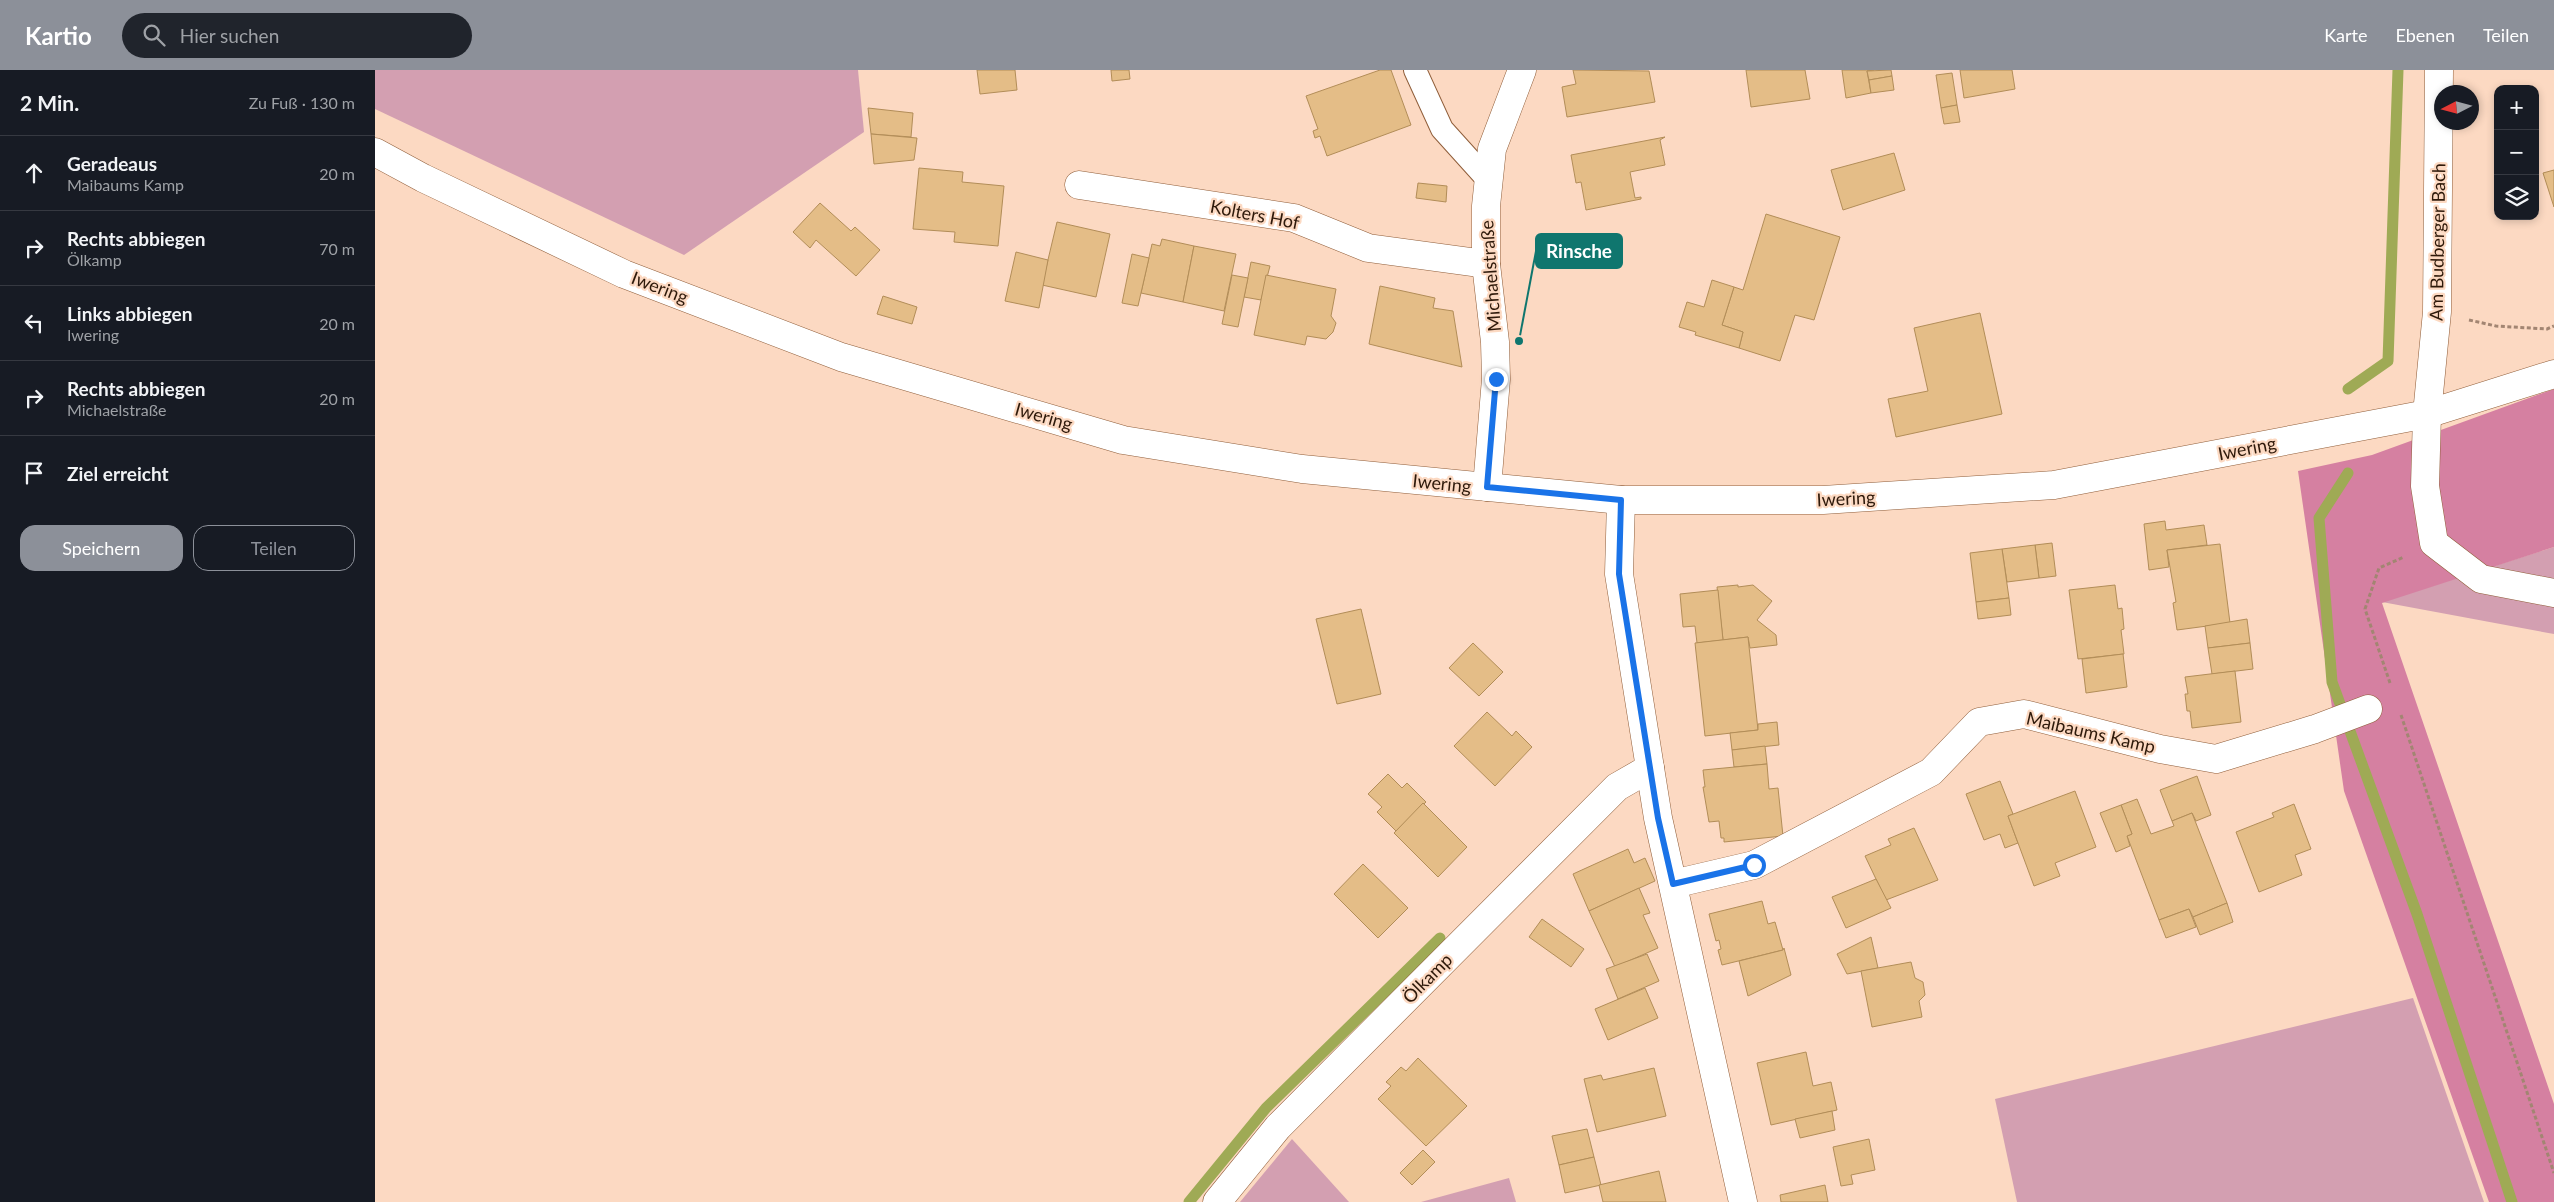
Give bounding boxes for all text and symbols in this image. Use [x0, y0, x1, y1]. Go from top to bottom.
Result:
search box [122, 13, 472, 58]
text: Kartio [25, 21, 92, 50]
icon: search [140, 21, 168, 49]
text: Hier suchen [180, 24, 279, 47]
text: Karte [2324, 24, 2367, 46]
text: Ebenen [2395, 24, 2455, 46]
text: Teilen [2483, 24, 2529, 46]
north arrow [2434, 85, 2479, 130]
map controls [2494, 85, 2539, 220]
button: + [2494, 85, 2539, 130]
text: 2 Min. [20, 90, 79, 115]
text: Zu Fuß · 130 m [249, 93, 355, 112]
button: − [2494, 130, 2539, 175]
text: Geradeaus [67, 152, 157, 175]
icon: ahead [20, 159, 48, 187]
street label: Am Budberger Bach [2425, 163, 2449, 321]
text: 20 m [319, 164, 355, 183]
text: Maibaums Kamp [67, 175, 184, 194]
button: layers [2494, 175, 2539, 220]
street label: Kolters Hof [1209, 195, 1302, 234]
street label: Michaelstraße [1475, 219, 1505, 333]
text: Rechts abbiegen [67, 227, 205, 250]
icon: right [20, 234, 48, 262]
callout: Rinsche [1536, 234, 1622, 268]
text: 70 m [319, 239, 355, 258]
text: Rinsche [1546, 239, 1612, 262]
text: Ölkamp [67, 250, 122, 269]
street label: Iwering [629, 266, 691, 308]
text: Links abbiegen [67, 302, 192, 325]
icon: left [20, 309, 48, 337]
text: 20 m [319, 314, 355, 333]
text: Iwering [67, 325, 119, 344]
route end [1485, 368, 1508, 391]
text: Rechts abbiegen [67, 377, 205, 400]
icon: right [20, 384, 48, 412]
text: 20 m [319, 389, 355, 408]
street label: Iwering [1013, 397, 1075, 435]
text: Michaelstraße [67, 400, 166, 419]
street label: Iwering [2216, 432, 2278, 464]
icon: arrive [20, 459, 48, 487]
text: Ziel erreicht [67, 462, 169, 485]
street label: Iwering [1412, 469, 1472, 497]
street label: Iwering [1816, 485, 1876, 511]
button: Speichern [20, 525, 183, 571]
button: Teilen [193, 525, 355, 571]
street label: Maibaums Kamp [2024, 706, 2158, 758]
route start [1743, 854, 1766, 877]
street label: Ölkamp [1397, 948, 1457, 1008]

